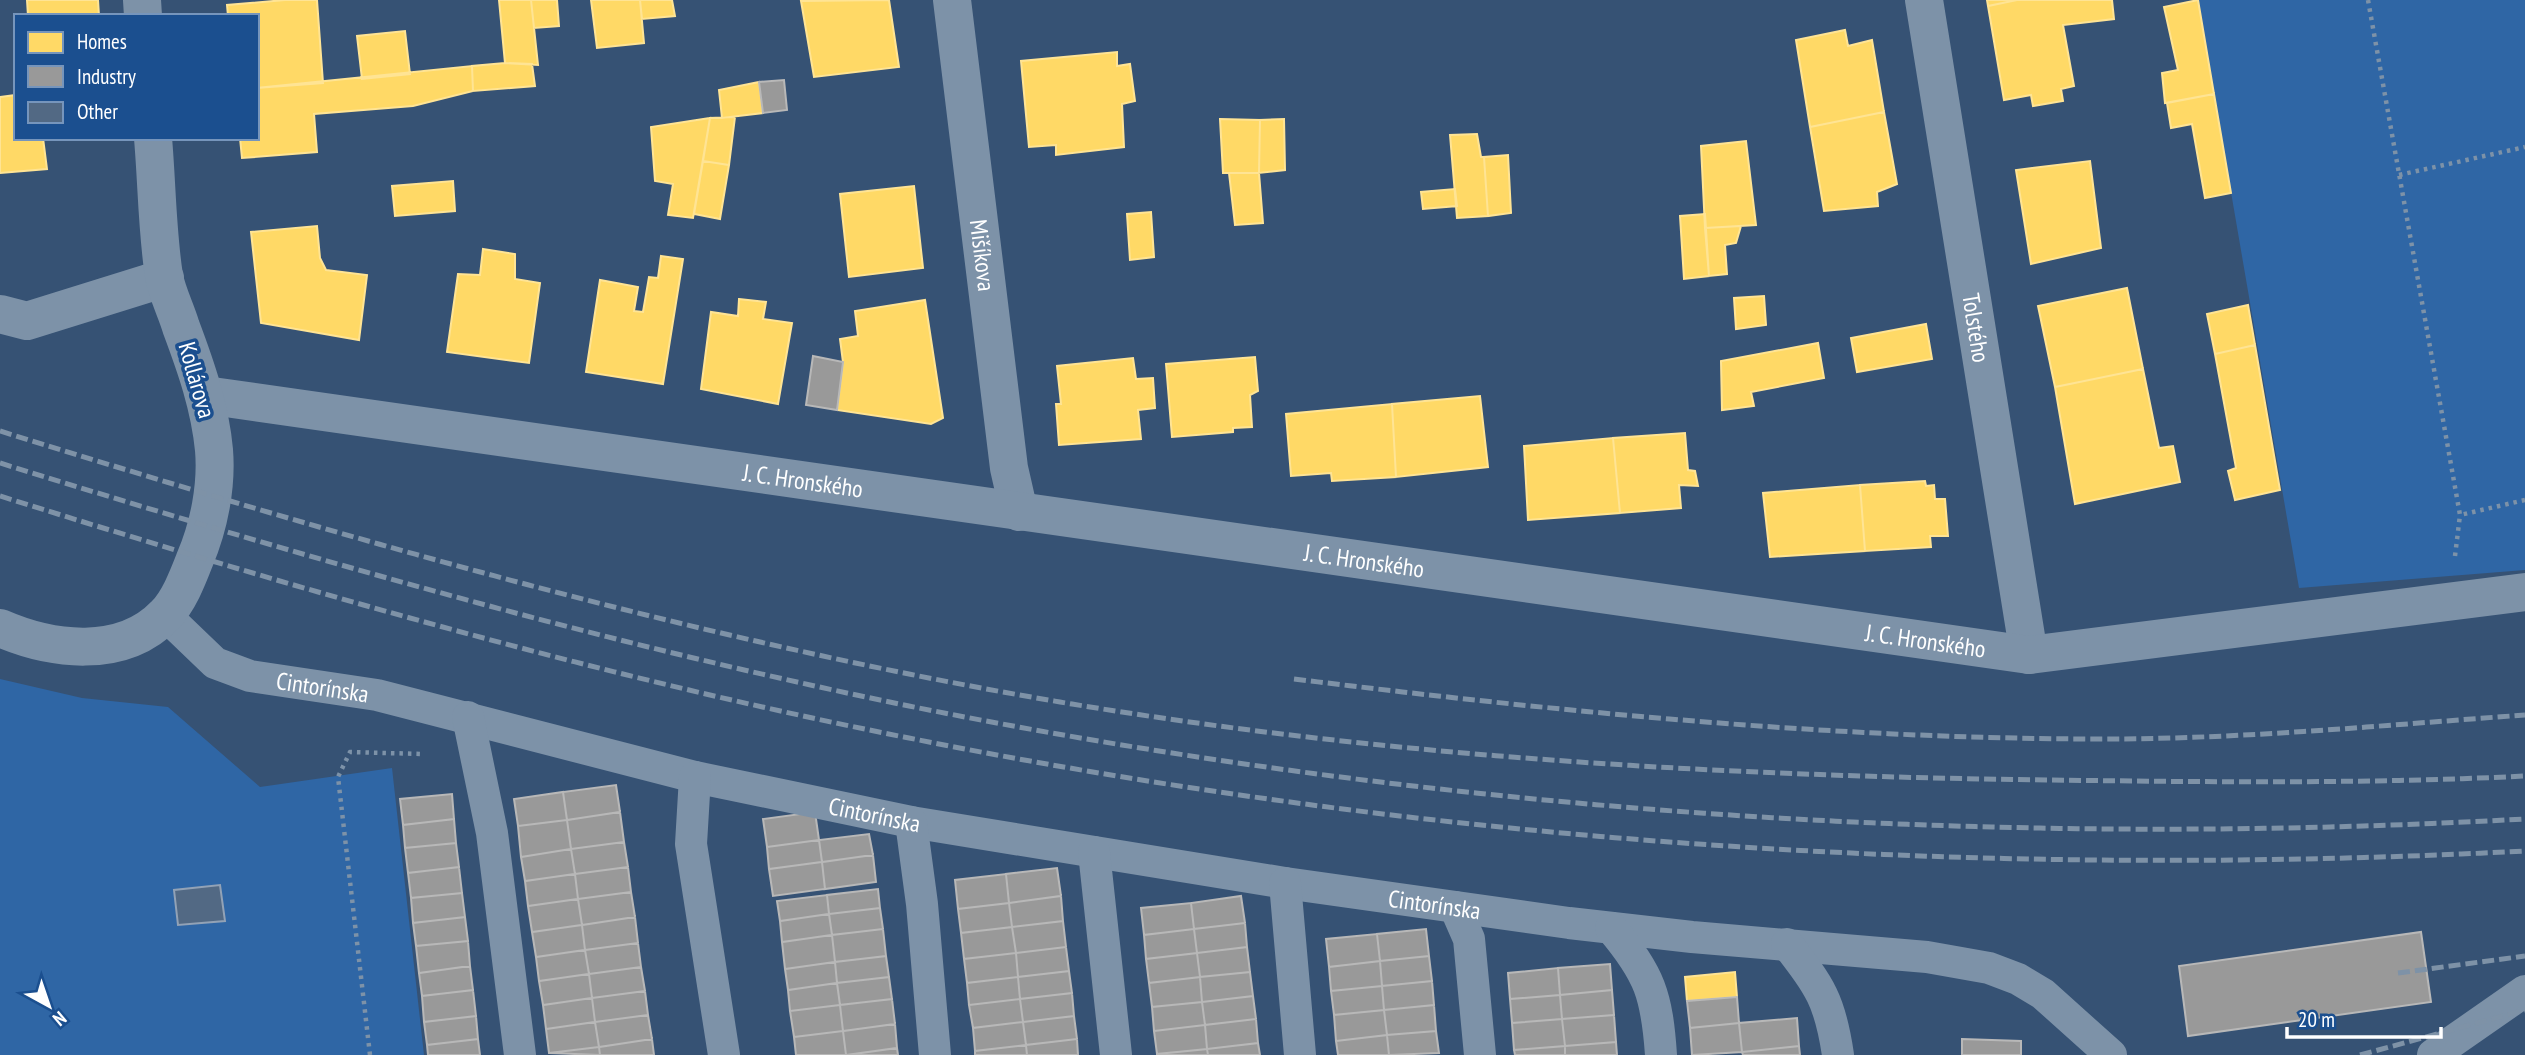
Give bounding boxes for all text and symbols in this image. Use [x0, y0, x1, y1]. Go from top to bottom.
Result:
legend [14, 14, 259, 140]
text: Homes [77, 28, 127, 55]
text: Industry [77, 63, 136, 90]
text: Other [77, 98, 118, 125]
street label: Mišíkova [963, 218, 1003, 293]
street label: Tolstého [1956, 291, 1997, 365]
street label: Kollárova [171, 338, 223, 422]
street label: J. C. Hronského [740, 456, 865, 504]
street label: J. C. Hronského [1301, 536, 1426, 584]
street label: J. C. Hronského [1863, 616, 1988, 664]
street label: Cintorínska [274, 665, 371, 709]
street label: Cintorínska [826, 790, 923, 839]
street label: Cintorínska [1386, 882, 1483, 926]
north arrow [14, 971, 84, 1041]
scale bar [2287, 996, 2441, 1040]
text: 20 m [2298, 1006, 2335, 1033]
text: N [48, 1007, 72, 1032]

